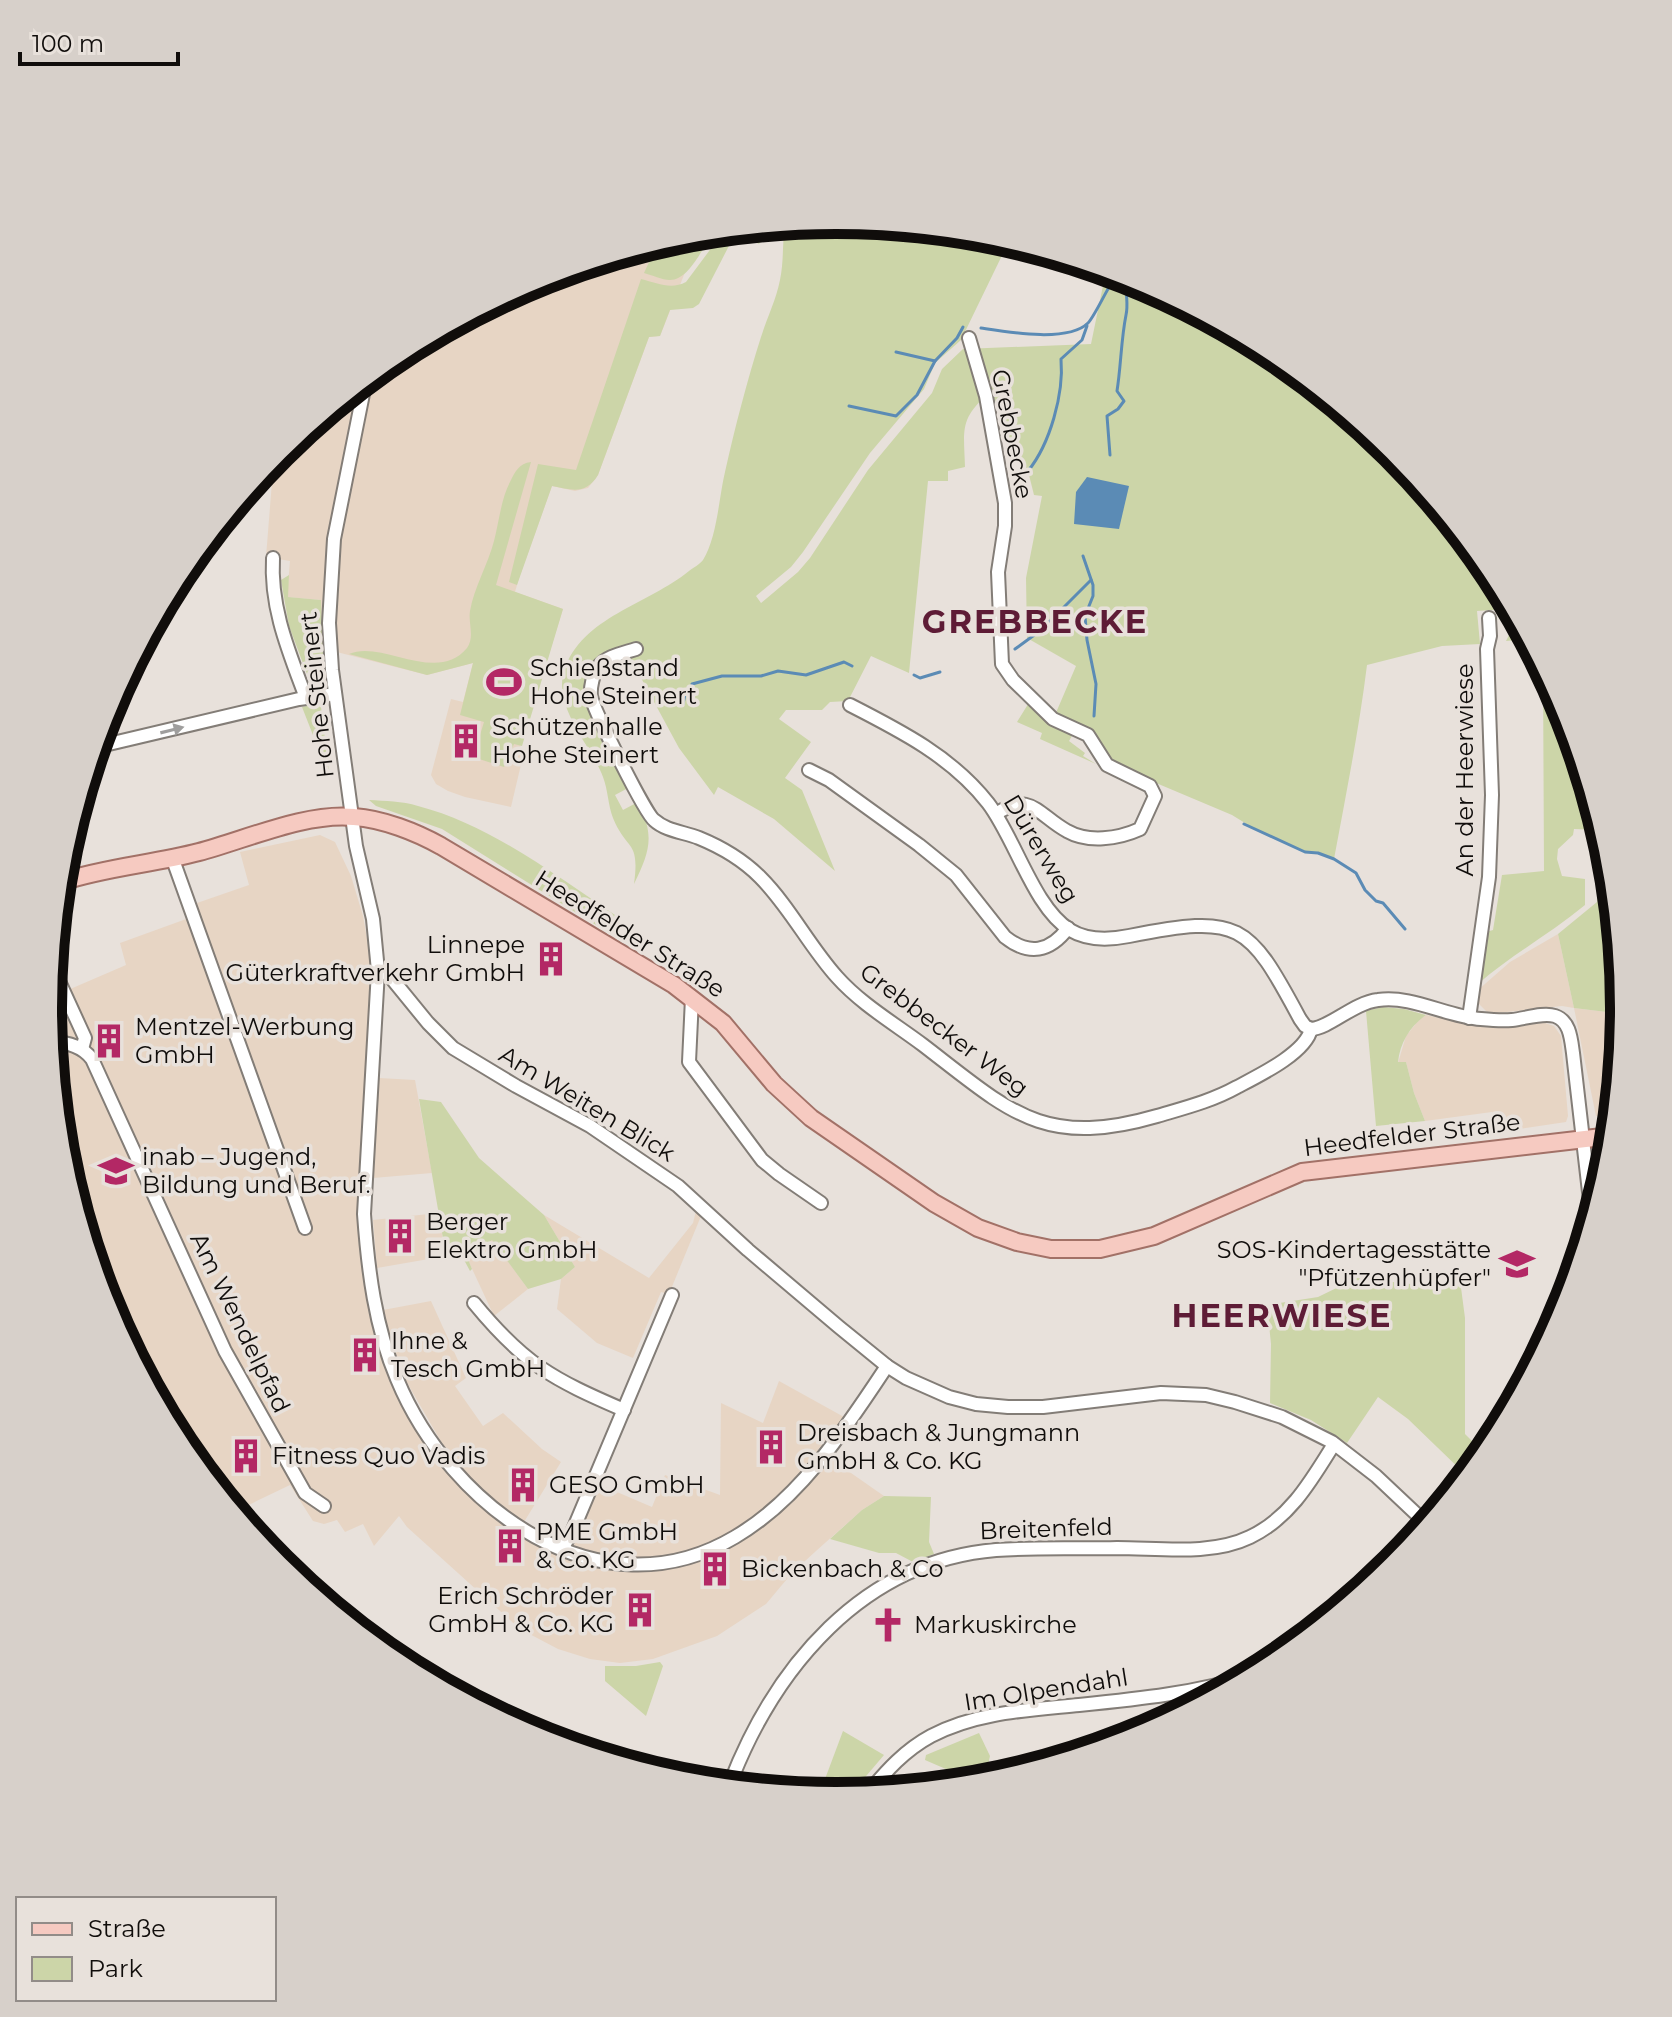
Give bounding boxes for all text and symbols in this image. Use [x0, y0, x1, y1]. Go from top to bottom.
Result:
scale bar [20, 16, 178, 66]
text: 100 m [32, 29, 104, 58]
street label: Grebbecke [986, 367, 1039, 501]
district label: GREBBECKE [922, 602, 1148, 641]
street label: Hohe Steinert [293, 610, 340, 780]
place label: Schießstand Hohe Steinert [530, 653, 697, 710]
sports icon: Schießstand Hohe Steinert [485, 663, 523, 701]
street label: An der Heerwiese [1450, 663, 1479, 877]
place label: Schützenhalle Hohe Steinert [492, 712, 663, 769]
building icon: Schützenhalle Hohe Steinert [447, 722, 485, 760]
one-way arrow [159, 723, 184, 735]
street label: Dürerweg [998, 789, 1085, 908]
street label: Heedfelder Straße [530, 863, 730, 1004]
place label: Linnepe Güterkraftverkehr GmbH [226, 930, 525, 987]
building icon: Linnepe Güterkraftverkehr GmbH [532, 940, 570, 978]
street label: Grebbecker Weg [854, 957, 1034, 1102]
place label: Mentzel-Werbung GmbH [135, 1012, 354, 1069]
building icon: Mentzel-Werbung GmbH [90, 1022, 128, 1060]
street label: Am Weiten Blick [494, 1040, 681, 1168]
street label: Heedfelder Straße [1302, 1107, 1522, 1162]
place label: inab – Jugend, Bildung und Beruf. [142, 1142, 371, 1199]
school or university icon: inab – Jugend, Bildung und Beruf. [97, 1152, 135, 1190]
place label: Berger Elektro GmbH [426, 1207, 598, 1264]
building icon: Berger Elektro GmbH [381, 1217, 419, 1255]
street label: Am Wendelpfad [184, 1228, 297, 1418]
place label: SOS-Kindertagesstätte "Pfützenhüpfer" [1217, 1235, 1491, 1292]
school or university icon: SOS-Kindertagesstätte "Pfützenhüpfer" [1498, 1245, 1536, 1283]
district label: HEERWIESE [1172, 1296, 1392, 1335]
place label: Ihne & Tesch GmbH [391, 1326, 545, 1383]
building icon: Ihne & Tesch GmbH [346, 1336, 384, 1374]
place label: Dreisbach & Jungmann GmbH & Co. KG [797, 1418, 1080, 1475]
building icon: Dreisbach & Jungmann GmbH & Co. KG [752, 1428, 790, 1466]
building icon: Fitness Quo Vadis [227, 1437, 265, 1475]
place label: Fitness Quo Vadis [272, 1441, 485, 1470]
building icon: GESO GmbH [504, 1466, 542, 1504]
place label: GESO GmbH [549, 1470, 705, 1499]
street label: Breitenfeld [979, 1512, 1113, 1545]
place label: PME GmbH & Co. KG [536, 1517, 678, 1574]
building icon: PME GmbH & Co. KG [491, 1527, 529, 1565]
building icon: Bickenbach & Co [696, 1550, 734, 1588]
place label: Bickenbach & Co [741, 1554, 944, 1583]
place label: Erich Schröder GmbH & Co. KG [428, 1581, 614, 1638]
building icon: Erich Schröder GmbH & Co. KG [621, 1591, 659, 1629]
church icon: Markuskirche [869, 1606, 907, 1644]
place label: Markuskirche [914, 1610, 1077, 1639]
street label: Im Olpendahl [962, 1662, 1130, 1717]
legend [16, 1897, 276, 2001]
text: Straße [88, 1914, 166, 1943]
text: Park [88, 1954, 143, 1983]

